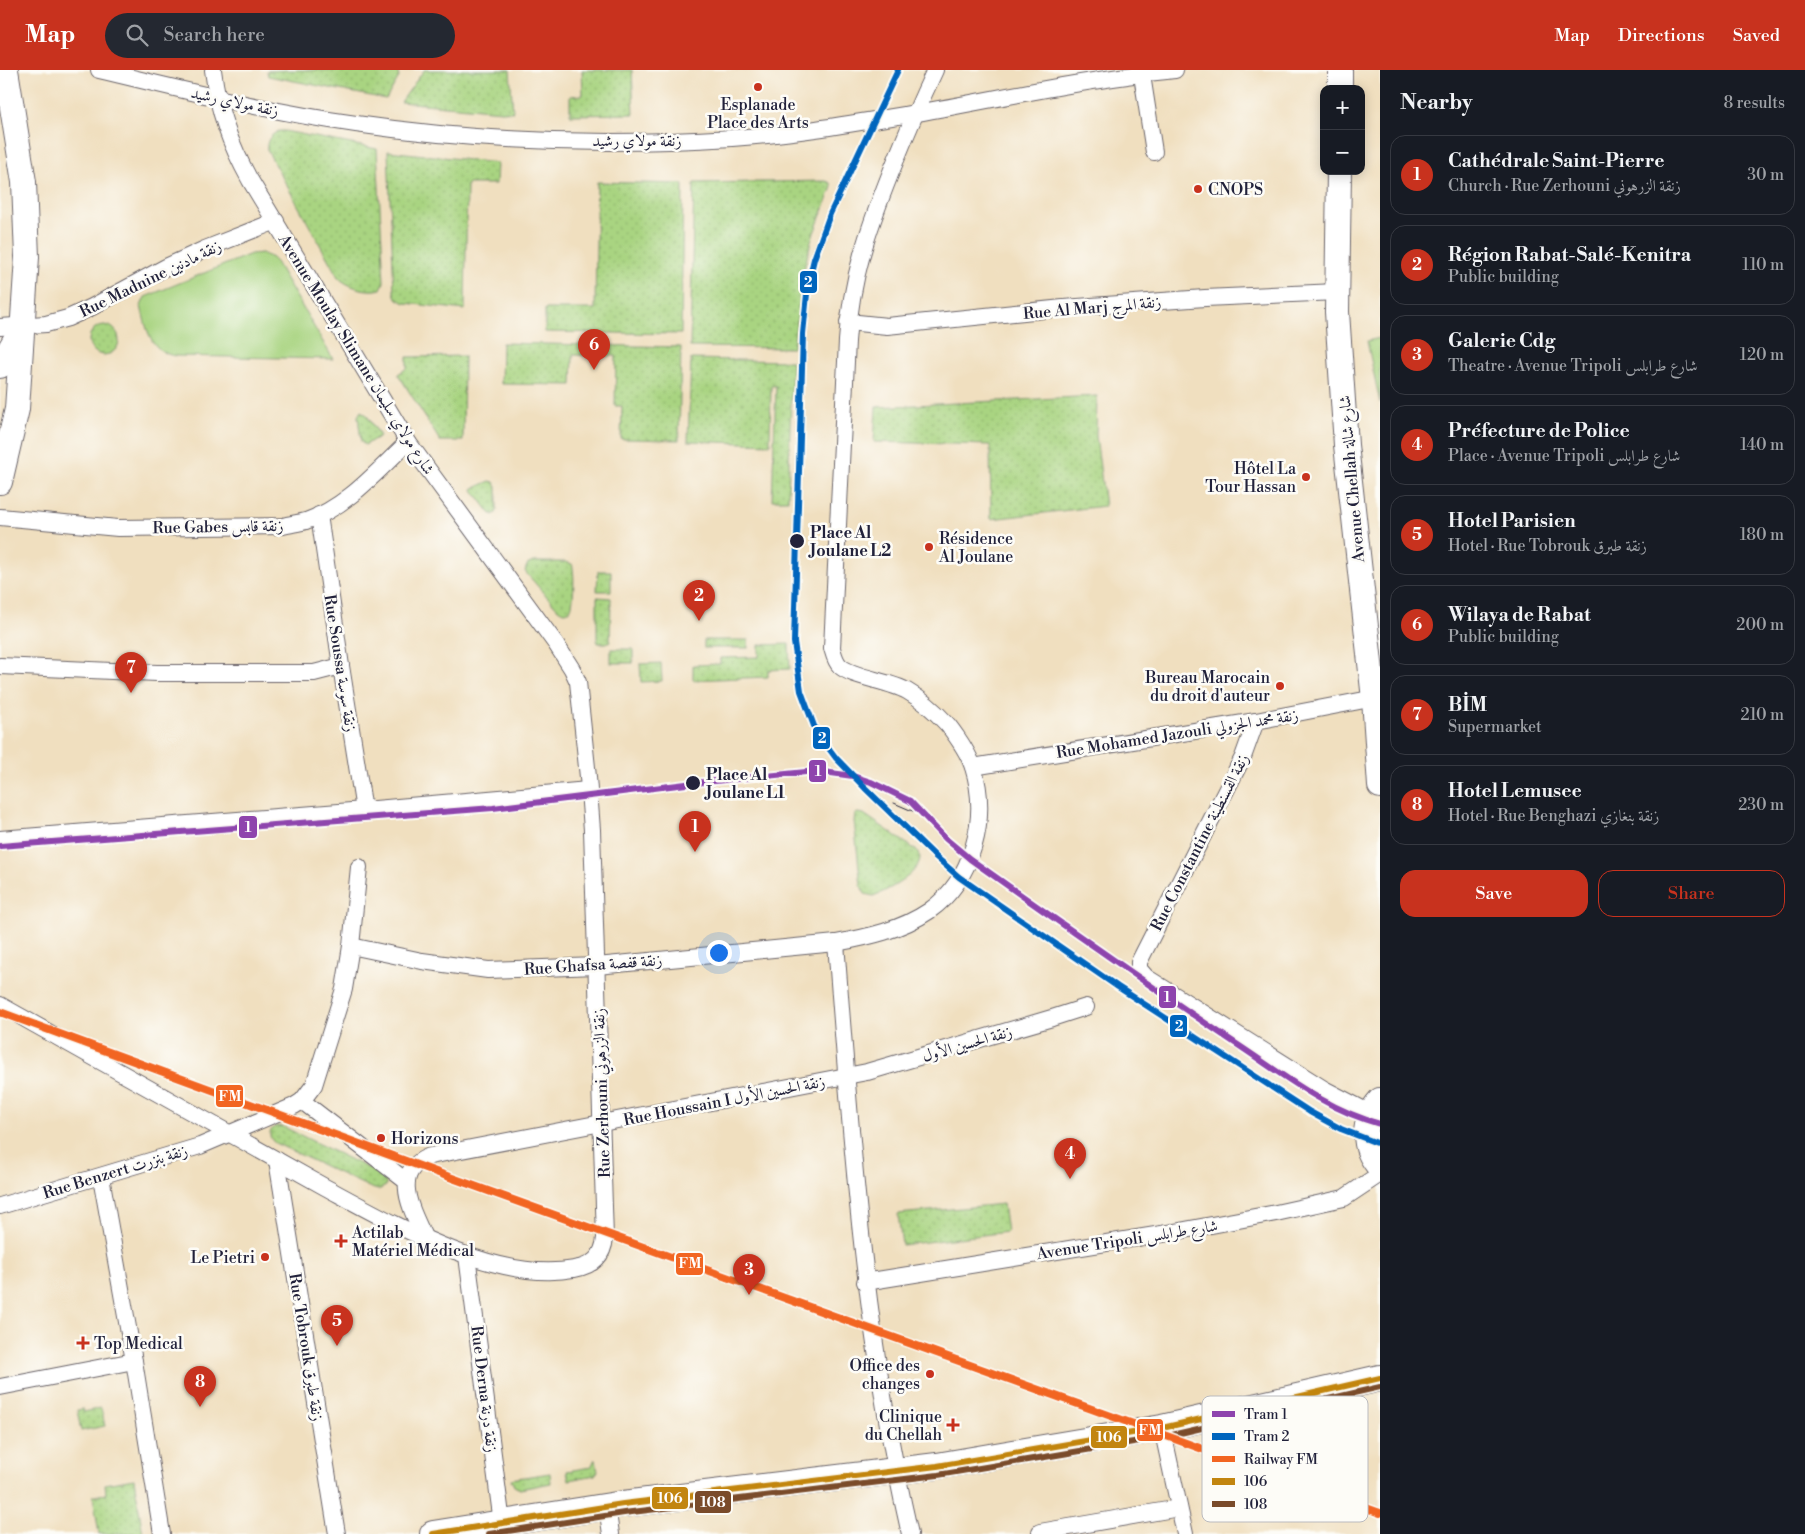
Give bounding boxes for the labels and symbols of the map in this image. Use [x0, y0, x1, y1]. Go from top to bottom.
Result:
marker: Esplanade Place des Arts [752, 81, 764, 93]
street label: زنقة مولاي رشيد [189, 83, 281, 123]
place label: Esplanade Place des Arts [707, 95, 809, 133]
street label: زنقة مولاي رشيد [592, 131, 682, 153]
place label: CNOPS [1208, 180, 1263, 200]
marker: CNOPS [1192, 183, 1204, 195]
street label: Avenue Moulay Slimane شارع مولاي سليمان [271, 230, 439, 480]
street label: Rue Madnine زنقة مادنين [76, 236, 225, 322]
line badge: 2 [799, 270, 818, 294]
text: 2 [804, 274, 813, 292]
street label: Rue Al Marj زنقة المرج [1022, 292, 1162, 328]
pin: 6 [578, 329, 610, 370]
street label: Avenue Chellah شارع شالة [1335, 394, 1372, 564]
place label: Hôtel La Tour Hassan [1205, 459, 1297, 497]
marker: Hôtel La Tour Hassan [1300, 471, 1312, 483]
street label: Rue Gabes زنقة قابس [152, 516, 284, 538]
place label: Place Al Joulane L2 [808, 523, 891, 561]
place label: Résidence Al Joulane [938, 529, 1013, 567]
marker: Place Al Joulane L2 [788, 532, 806, 550]
marker: Résidence Al Joulane [923, 541, 935, 553]
pin: 2 [683, 580, 715, 621]
street label: Rue Soussa زنقة سوسة [319, 593, 361, 733]
pin: 7 [115, 652, 147, 693]
place label: Bureau Marocain du droit d'auteur [1144, 668, 1270, 706]
marker: Bureau Marocain du droit d'auteur [1274, 680, 1286, 692]
street label: Rue Mohamed Jazouli زنقة محمد الجزولي [1055, 705, 1300, 765]
line badge: 2 [812, 726, 831, 750]
text: 2 [818, 730, 827, 748]
street label: Rue Constantine زنقة القسنطينة [1146, 750, 1253, 935]
line badge: 1 [808, 759, 827, 783]
text: 1 [815, 763, 822, 781]
place label: Place Al Joulane L1 [704, 765, 785, 803]
marker: Place Al Joulane L1 [684, 774, 702, 792]
pin: 1 [679, 811, 711, 852]
line badge: 1 [238, 815, 258, 839]
text: 1 [245, 819, 252, 837]
your location [706, 940, 732, 966]
street label: Rue Ghafsa زنقة قفصة [523, 950, 663, 980]
line badge: 1 [1158, 985, 1177, 1009]
text: 1 [1164, 989, 1171, 1007]
street label: Rue Zerhouni زنقة الزرهوني [589, 1008, 617, 1178]
line badge: 2 [1169, 1014, 1188, 1038]
text: 2 [1175, 1018, 1184, 1036]
street label: زنقة الحسين الأول [919, 1020, 1015, 1066]
street label: Rue Houssain I زنقة الحسين الأول [621, 1070, 827, 1130]
line badge: FM [215, 1084, 244, 1108]
text: FM [219, 1088, 241, 1106]
place label: Horizons [391, 1129, 459, 1149]
marker: Horizons [375, 1132, 387, 1144]
pin: 4 [1054, 1138, 1086, 1179]
street label: Rue Benzert زنقة بنزرت [40, 1140, 190, 1203]
street label: Avenue Tripoli شارع طرابلس [1034, 1216, 1220, 1267]
place label: Actilab Matériel Médical [351, 1223, 474, 1261]
marker: Actilab Matériel Médical [334, 1234, 348, 1248]
place label: Le Pietri [191, 1248, 255, 1268]
marker: Le Pietri [259, 1251, 271, 1263]
line badge: FM [675, 1252, 704, 1276]
pin: 3 [733, 1254, 765, 1295]
text: FM [679, 1255, 701, 1273]
street label: Rue Tobrouk زنقة طبرق [284, 1272, 328, 1423]
pin: 5 [321, 1305, 353, 1346]
street label: Rue Derna زنقة درنة [466, 1325, 502, 1454]
place label: Top Medical [94, 1334, 183, 1354]
marker: Top Medical [76, 1336, 90, 1350]
place label: Office des changes [850, 1356, 920, 1394]
pin: 8 [184, 1366, 216, 1407]
marker: Office des changes [924, 1368, 936, 1380]
legend [1202, 1396, 1368, 1522]
text: Tram 1 [1244, 1406, 1288, 1424]
place label: Clinique du Chellah [865, 1407, 942, 1445]
marker: Clinique du Chellah [946, 1418, 960, 1432]
line badge: FM [1136, 1418, 1164, 1442]
text: FM [1139, 1422, 1161, 1440]
line badge: 106 [1090, 1425, 1128, 1449]
text: Tram 2 [1244, 1428, 1289, 1446]
text: 106 [1096, 1429, 1122, 1447]
text: Railway FM [1244, 1451, 1318, 1469]
text: 106 [1244, 1473, 1268, 1491]
line badge: 106 [651, 1486, 689, 1510]
text: 106 [657, 1490, 683, 1508]
line badge: 108 [694, 1490, 732, 1514]
text: 108 [700, 1494, 726, 1512]
text: 108 [1244, 1496, 1267, 1514]

